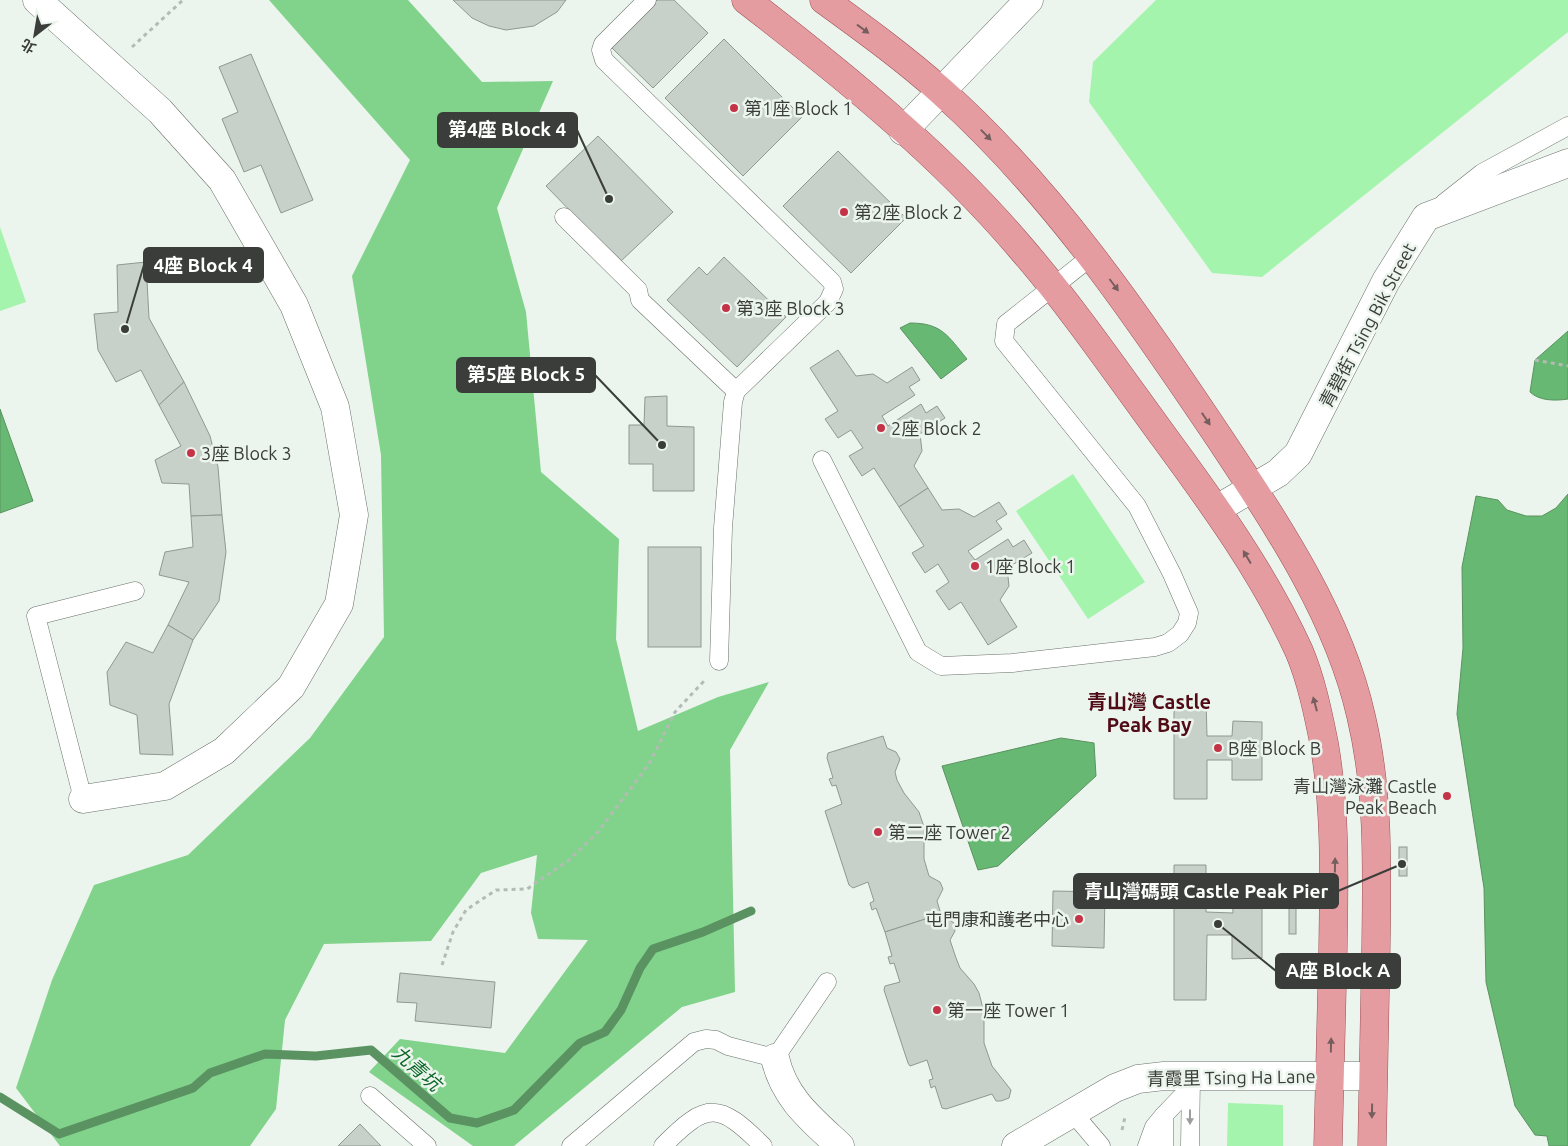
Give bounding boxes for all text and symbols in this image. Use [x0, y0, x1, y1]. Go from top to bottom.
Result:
north arrow [10, 10, 60, 60]
one-way arrow [856, 24, 870, 34]
text: 北 [18, 36, 38, 57]
place label: 第1座 Block 1 [744, 98, 853, 118]
marker: 第1座 Block 1 [728, 102, 740, 114]
callout: 第4座 Block 4 [438, 113, 577, 147]
text: 第4座 Block 4 [448, 118, 566, 140]
one-way arrow [980, 129, 992, 141]
place label: 第2座 Block 2 [854, 202, 963, 222]
marker: 第2座 Block 2 [838, 206, 850, 218]
street label: 青碧街 Tsing Bik Street [1315, 239, 1419, 411]
callout: 4座 Block 4 [144, 248, 263, 282]
text: 4座 Block 4 [153, 254, 253, 276]
one-way arrow [1109, 278, 1119, 292]
place label: 第3座 Block 3 [736, 298, 845, 318]
marker: 第3座 Block 3 [720, 302, 732, 314]
callout: 第5座 Block 5 [457, 358, 595, 392]
text: 第5座 Block 5 [467, 363, 585, 385]
one-way arrow [1201, 412, 1211, 426]
place label: 2座 Block 2 [891, 418, 982, 438]
marker: 2座 Block 2 [875, 422, 887, 434]
place label: 3座 Block 3 [201, 443, 292, 463]
marker: 3座 Block 3 [185, 447, 197, 459]
one-way arrow [1243, 551, 1252, 564]
place label: 1座 Block 1 [985, 556, 1076, 576]
marker: 1座 Block 1 [969, 560, 981, 572]
district label: 青山灣 Castle Peak Bay [1087, 690, 1211, 736]
one-way arrow [1310, 696, 1318, 711]
place label: B座 Block B [1228, 738, 1321, 758]
marker: B座 Block B [1212, 742, 1224, 754]
place label: 青山灣泳灘 Castle Peak Beach [1293, 776, 1437, 817]
marker: 青山灣泳灘 Castle Peak Beach [1441, 790, 1453, 802]
place label: 第二座 Tower 2 [888, 822, 1011, 842]
marker: 第二座 Tower 2 [872, 826, 884, 838]
one-way arrow [1331, 857, 1339, 873]
callout: 青山灣碼頭 Castle Peak Pier [1074, 874, 1338, 908]
text: 青山灣碼頭 Castle Peak Pier [1084, 880, 1329, 902]
place label: 屯門康和護老中心 [925, 909, 1069, 929]
marker: 屯門康和護老中心 [1073, 913, 1085, 925]
callout: A座 Block A [1276, 954, 1400, 988]
text: A座 Block A [1286, 959, 1391, 981]
place label: 第一座 Tower 1 [947, 1000, 1070, 1020]
marker: 第一座 Tower 1 [931, 1004, 943, 1016]
one-way arrow [1327, 1037, 1335, 1053]
water label: 九青坑 [388, 1041, 448, 1097]
street label: 青霞里 Tsing Ha Lane [1146, 1066, 1316, 1088]
one-way arrow [1368, 1103, 1376, 1119]
one-way arrow [1186, 1109, 1194, 1125]

